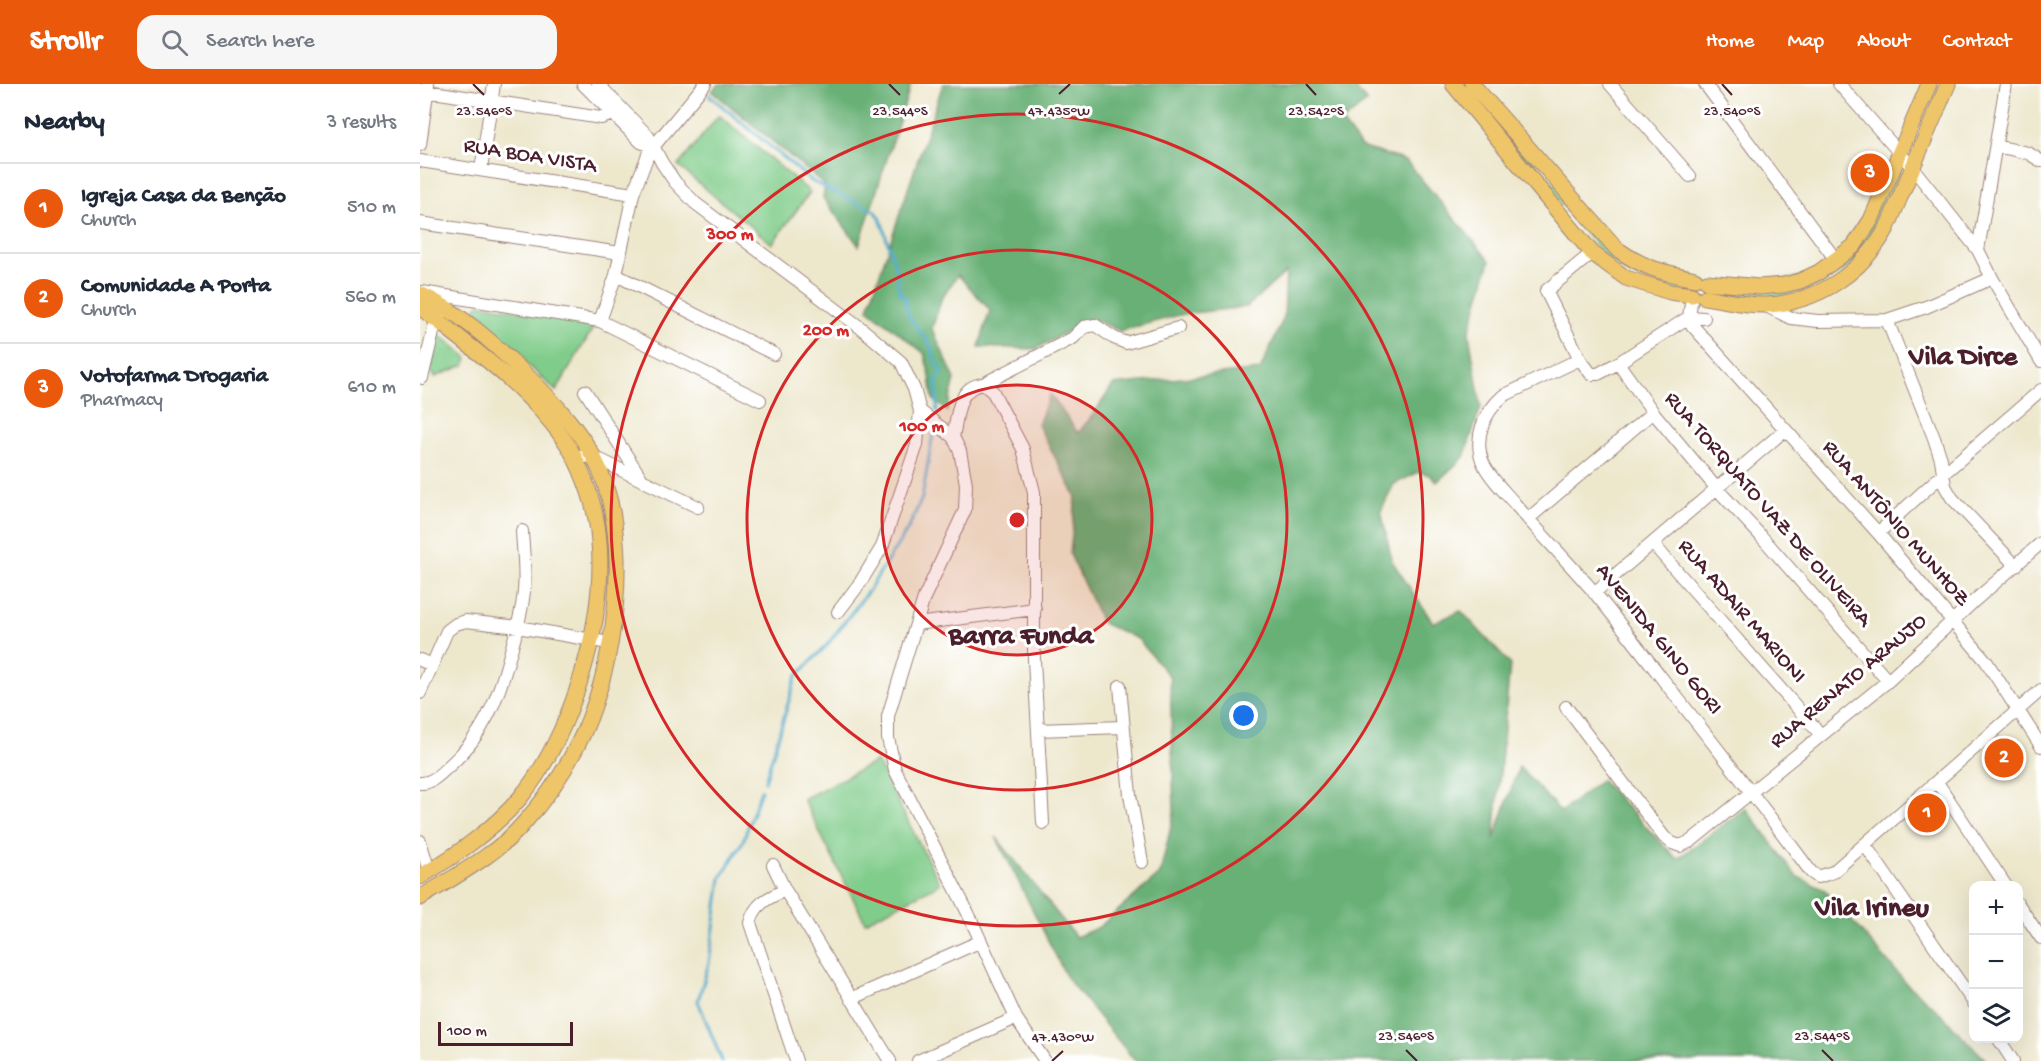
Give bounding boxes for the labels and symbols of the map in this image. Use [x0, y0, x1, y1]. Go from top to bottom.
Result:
text: 23.546°S [456, 103, 512, 121]
text: 23.544°S [872, 103, 928, 121]
text: 47.435°W [1028, 103, 1090, 121]
text: 23.542°S [1288, 103, 1344, 121]
text: 23.540°S [1703, 103, 1761, 121]
street label: RUA BOA VISTA [462, 134, 599, 181]
pin: 3 [1850, 150, 1890, 196]
text: 300 m [706, 225, 754, 246]
text: 200 m [803, 321, 849, 342]
district label: Vila Dirce [1907, 342, 2019, 375]
street label: RUA TORQUATO VAZ DE OLIVEIRA [1658, 387, 1877, 634]
text: 100 m [899, 417, 945, 438]
street label: RUA ANTÔNIO MUNHOZ [1816, 436, 1975, 613]
centre of rings [1007, 510, 1027, 530]
street label: RUA ADAIR MARIONI [1671, 535, 1811, 689]
street label: AVENIDA GINO GORI [1589, 559, 1727, 721]
street label: RUA RENATO ARAUJO [1765, 609, 1933, 755]
district label: Barra Funda [948, 621, 1095, 654]
your location [1229, 701, 1258, 730]
pin: 2 [1984, 736, 2024, 780]
pin: 1 [1908, 790, 1946, 836]
district label: Vila Irineu [1813, 893, 1930, 926]
scale bar [438, 1019, 573, 1046]
text: 23.546°S [1378, 1028, 1434, 1046]
text: 23.544°S [1794, 1028, 1850, 1046]
text: 47.430°W [1032, 1029, 1095, 1047]

